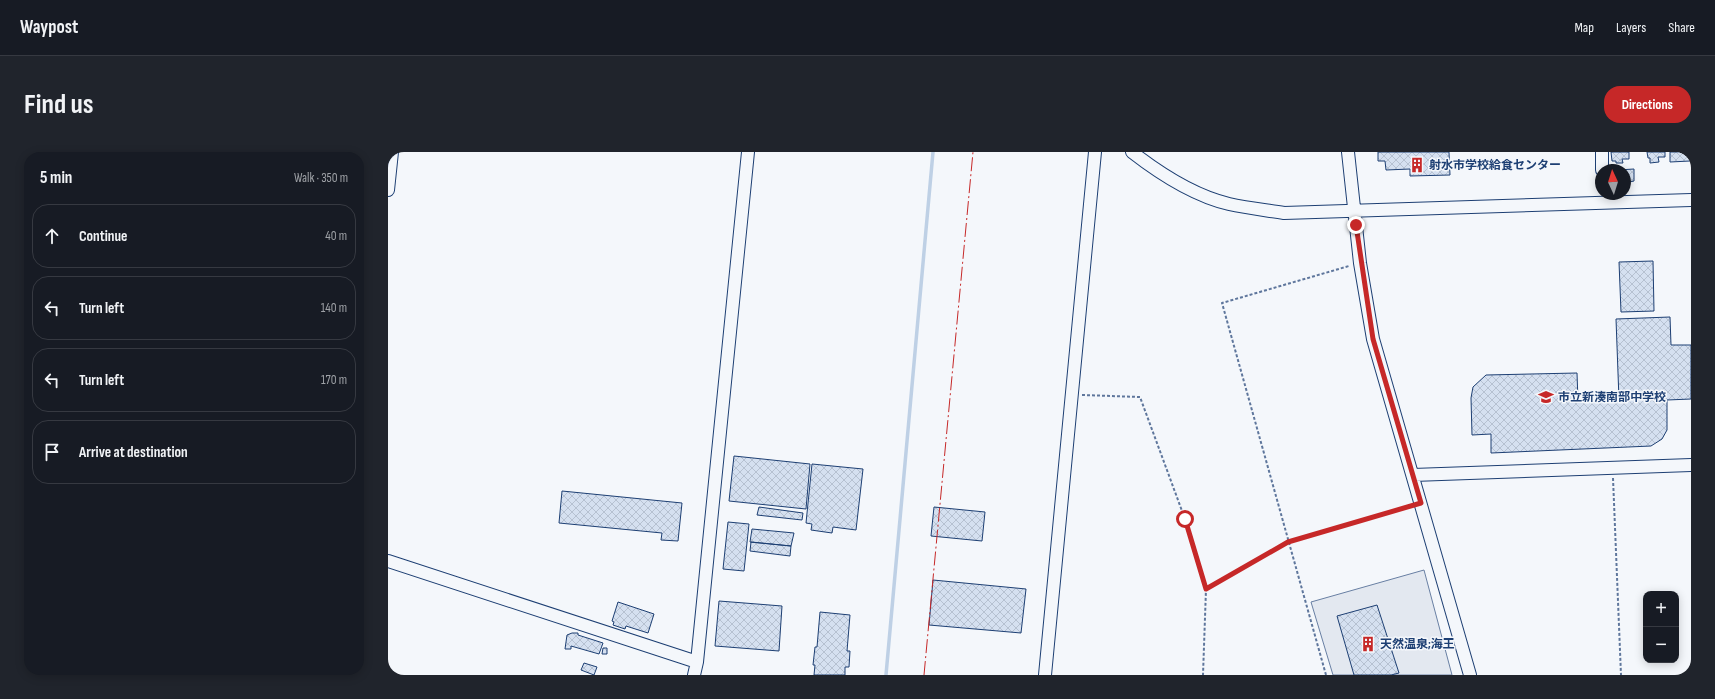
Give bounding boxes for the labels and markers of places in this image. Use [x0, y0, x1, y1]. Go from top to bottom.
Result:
building icon: 射水市学校給食センター [1408, 156, 1426, 174]
place label: 射水市学校給食センター [1429, 158, 1561, 173]
school or university icon: 市立新湊南部中学校 [1537, 388, 1555, 406]
place label: 市立新湊南部中学校 [1558, 390, 1666, 405]
building icon: 天然温泉;海王 [1359, 635, 1377, 653]
place label: 天然温泉;海王 [1380, 637, 1455, 652]

